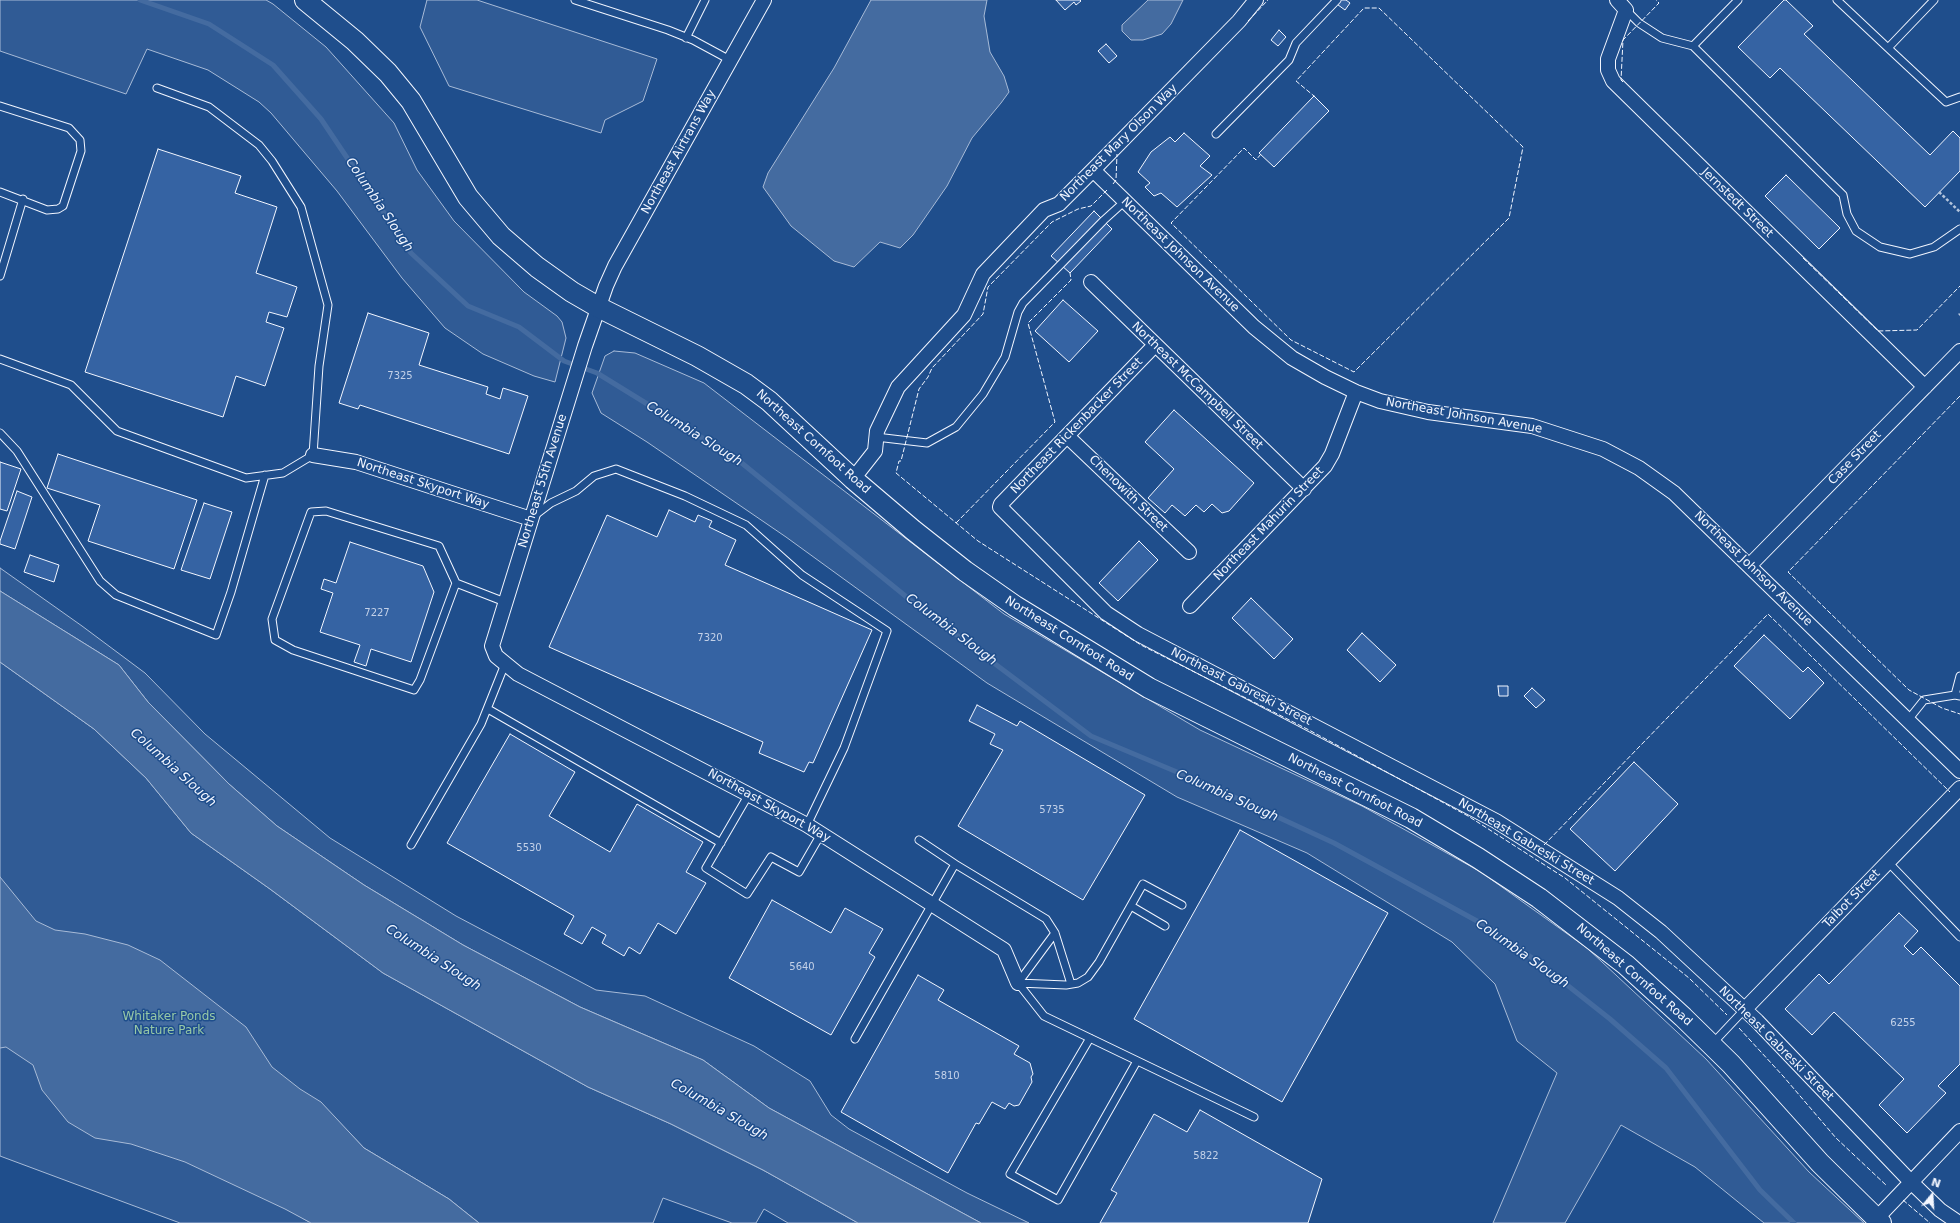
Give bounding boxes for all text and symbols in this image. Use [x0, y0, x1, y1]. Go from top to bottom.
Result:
street label: Northeast Mary Olson Way [1057, 81, 1181, 205]
street label: Northeast Airtrans Way [639, 87, 719, 217]
water label: Columbia Slough [342, 155, 416, 255]
street label: Jernstedt Street [1698, 165, 1776, 241]
street label: Northeast Johnson Avenue [1118, 195, 1242, 315]
street label: Northeast McCampbell Street [1128, 319, 1266, 453]
street label: Northeast Rickenbacker Street [1008, 355, 1146, 497]
house number: 7325 [387, 370, 413, 382]
street label: Northeast Cornfoot Road [753, 387, 873, 497]
street label: Northeast Johnson Avenue [1385, 395, 1543, 437]
water label: Columbia Slough [643, 398, 745, 470]
street label: Northeast 55th Avenue [516, 412, 570, 550]
street label: Case Street [1826, 428, 1884, 488]
street label: Chenowith Street [1086, 453, 1170, 535]
street label: Northeast Skyport Way [355, 456, 491, 512]
street label: Northeast Mahurin Street [1211, 464, 1327, 584]
street label: Northeast Johnson Avenue [1691, 509, 1815, 629]
water label: Columbia Slough [902, 591, 1000, 669]
street label: Northeast Cornfoot Road [1002, 594, 1136, 684]
house number: 7227 [364, 607, 390, 619]
house number: 7320 [697, 632, 723, 644]
street label: Northeast Gabreski Street [1168, 645, 1314, 729]
water label: Columbia Slough [127, 725, 219, 811]
street label: Northeast Cornfoot Road [1286, 751, 1424, 831]
street label: Northeast Skyport Way [705, 766, 833, 846]
water label: Columbia Slough [1174, 766, 1280, 826]
street label: Northeast Gabreski Street [1455, 796, 1597, 888]
house number: 5735 [1039, 804, 1065, 816]
house number: 5530 [516, 842, 542, 854]
street label: Talbot Street [1820, 867, 1884, 931]
water label: Columbia Slough [1472, 916, 1572, 992]
water label: Columbia Slough [383, 921, 483, 995]
street label: Northeast Cornfoot Road [1573, 921, 1695, 1029]
house number: 5640 [789, 961, 815, 973]
street label: Northeast Gabreski Street [1716, 984, 1836, 1104]
park label: Whitaker Ponds Nature Park [122, 1010, 216, 1038]
house number: 6255 [1890, 1017, 1916, 1029]
house number: 5810 [934, 1070, 960, 1082]
water label: Columbia Slough [667, 1076, 771, 1144]
house number: 5822 [1193, 1150, 1219, 1162]
north arrow [1912, 1175, 1952, 1215]
text: N [1929, 1176, 1942, 1191]

